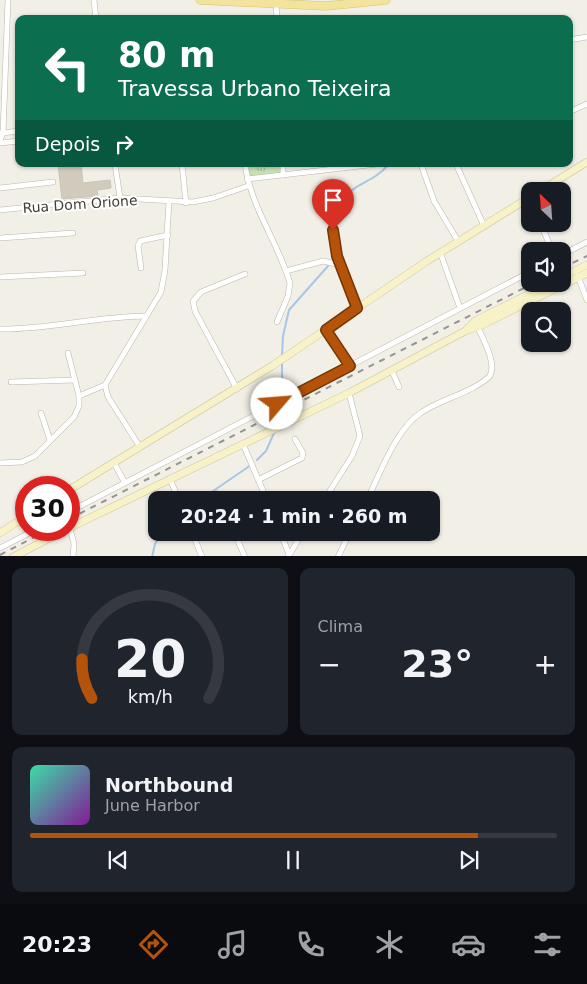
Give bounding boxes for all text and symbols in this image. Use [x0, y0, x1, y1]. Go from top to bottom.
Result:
icon: left [35, 35, 100, 100]
text: 80 m [118, 35, 215, 75]
text: Travessa Urbano Teixeira [118, 76, 392, 101]
icon: right [110, 130, 138, 158]
text: Depois [35, 133, 100, 155]
pin [312, 179, 354, 230]
north arrow [521, 182, 571, 232]
map controls [521, 182, 571, 352]
icon: arrive [319, 186, 347, 214]
street label: Rua Dom Orione [22, 192, 138, 216]
button: sound [521, 242, 571, 292]
button: search [521, 302, 571, 352]
position arrow [250, 377, 302, 429]
speed limit sign: 30 [15, 476, 80, 541]
text: 20:24 · 1 min · 260 m [180, 505, 408, 527]
text: Clima [318, 617, 363, 636]
text: 20 [114, 629, 186, 689]
text: 23° [401, 642, 473, 686]
text: − [318, 648, 341, 681]
text: + [534, 648, 557, 681]
text: km/h [127, 686, 172, 707]
text: Northbound [105, 774, 233, 796]
text: June Harbor [105, 796, 200, 815]
icon: previous [104, 846, 132, 874]
icon: pause [279, 846, 307, 874]
icon: next [455, 846, 483, 874]
icon: directions [136, 927, 171, 962]
icon: music [215, 927, 250, 962]
icon: phone [293, 927, 328, 962]
icon: climate [372, 927, 407, 962]
icon: car [451, 927, 486, 962]
icon: filters [530, 927, 565, 962]
text: 20:23 [22, 932, 92, 957]

